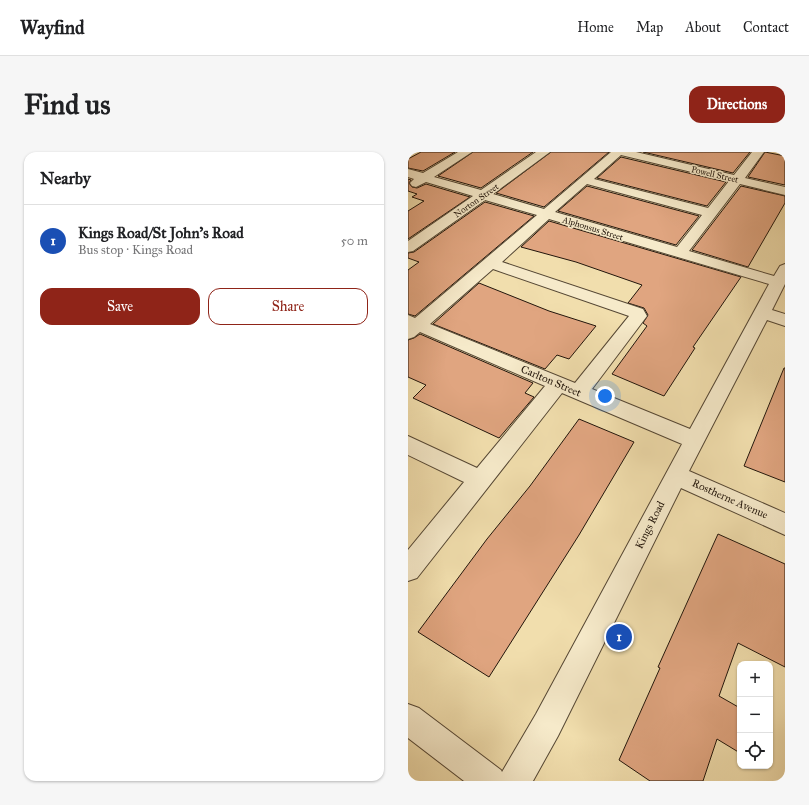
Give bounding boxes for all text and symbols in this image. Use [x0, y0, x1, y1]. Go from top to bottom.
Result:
text: Wayfind [20, 16, 85, 39]
text: Home [577, 19, 614, 36]
text: Map [636, 19, 663, 36]
text: About [685, 19, 721, 36]
text: Contact [743, 19, 789, 36]
button: Directions [689, 86, 785, 123]
text: Find us [24, 87, 110, 122]
street label: Powell Street [690, 163, 741, 185]
text: Nearby [40, 168, 91, 189]
street label: Norton Street [451, 180, 501, 220]
street label: Alphonsus Street [560, 213, 626, 243]
text: Kings Road/St John's Road [78, 224, 244, 242]
text: 1 [50, 233, 56, 249]
text: 50 m [341, 233, 368, 249]
text: Bus stop · Kings Road [78, 242, 193, 258]
button: Save [40, 288, 200, 325]
button: Share [208, 288, 368, 325]
street label: Carlton Street [519, 362, 583, 400]
your location [595, 386, 615, 406]
street label: Rostherne Avenue [690, 476, 770, 522]
street label: Kings Road [632, 499, 668, 551]
pin: 1 [606, 622, 632, 652]
map controls [737, 661, 773, 769]
button: + [737, 661, 773, 697]
button: − [737, 697, 773, 733]
button: locate [737, 733, 773, 769]

